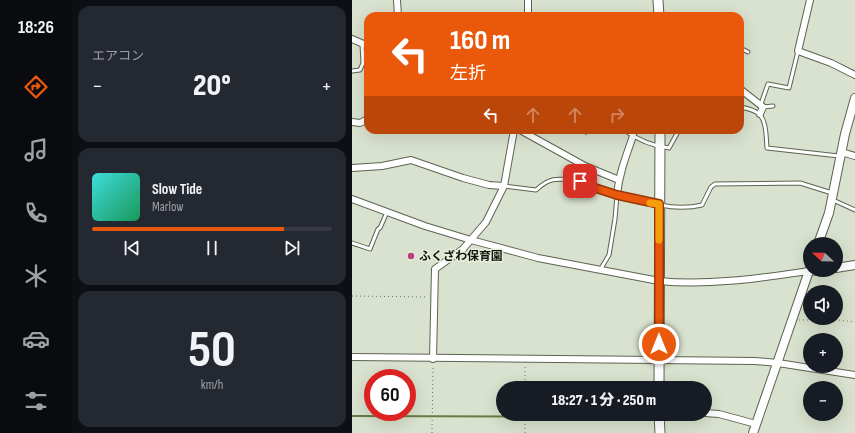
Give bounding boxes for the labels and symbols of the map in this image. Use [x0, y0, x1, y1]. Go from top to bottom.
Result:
pin [563, 164, 597, 198]
north arrow [803, 237, 843, 277]
place label: ふくざわ保育園 [419, 249, 503, 264]
marker: ふくざわ保育園 [406, 251, 416, 261]
position arrow [638, 323, 680, 365]
speed limit sign: 60 [364, 369, 416, 421]

